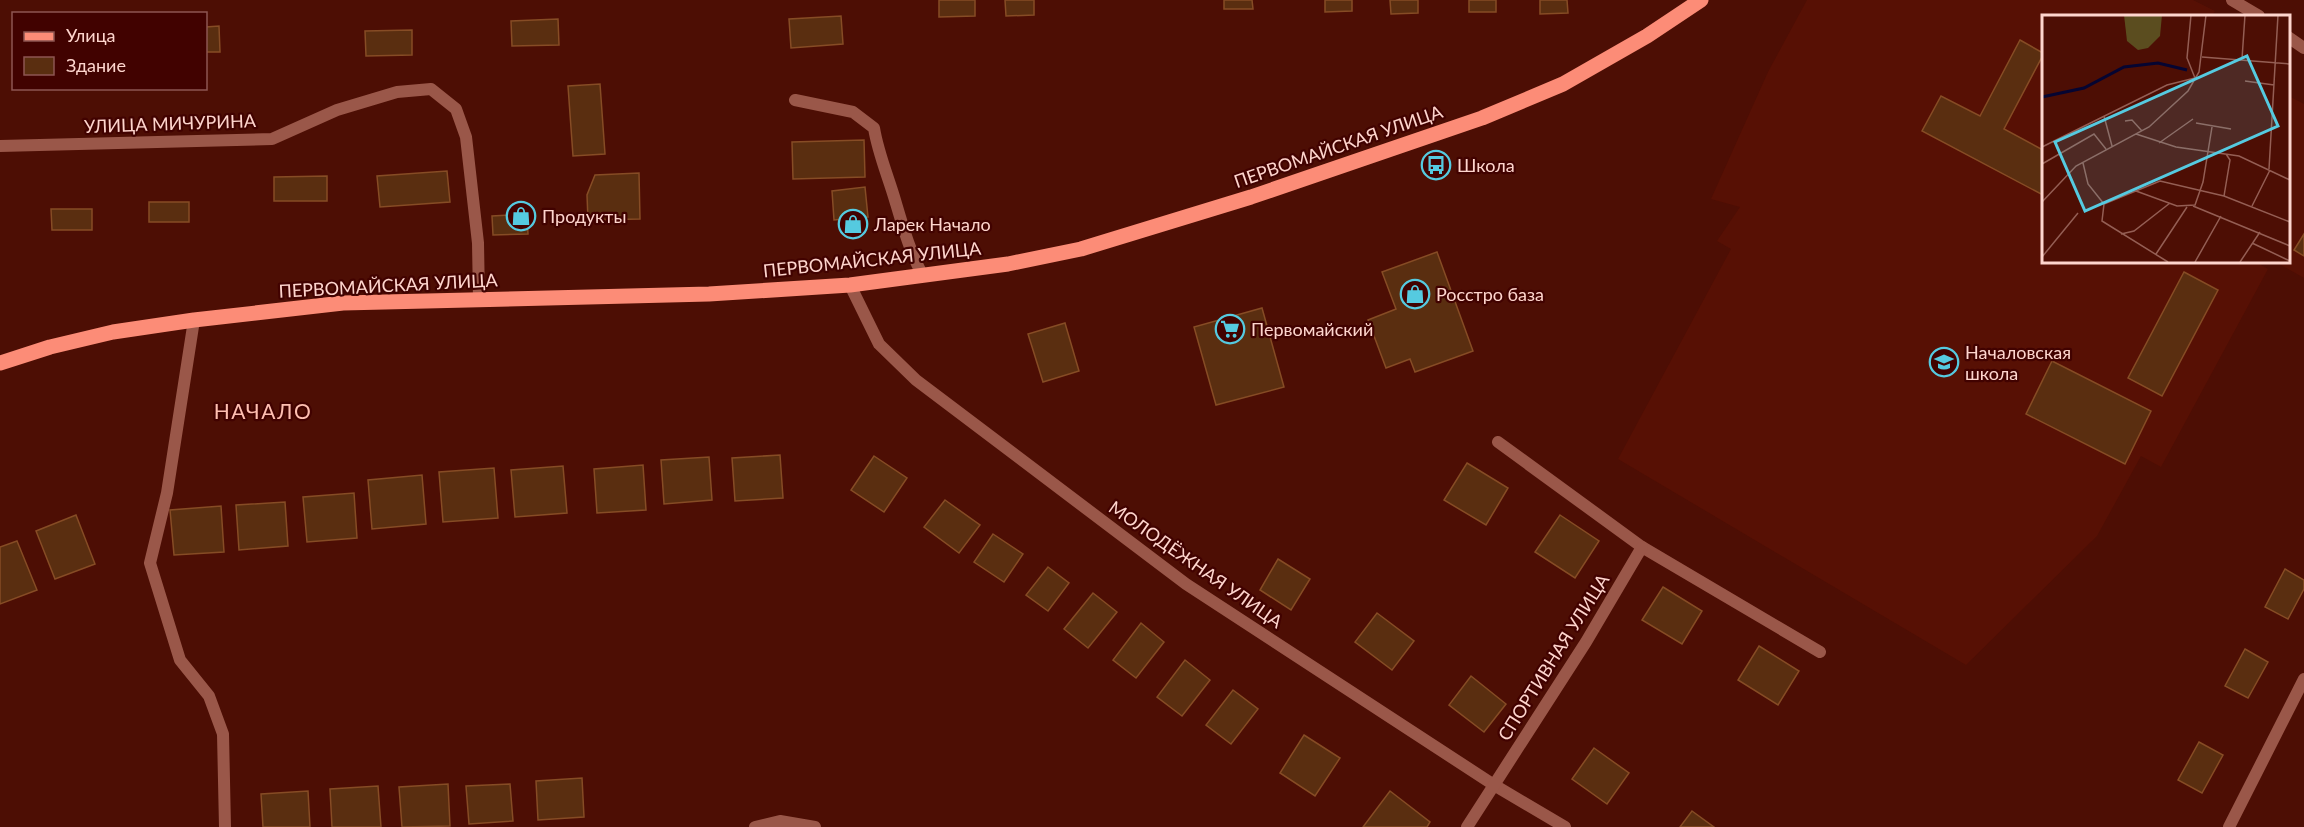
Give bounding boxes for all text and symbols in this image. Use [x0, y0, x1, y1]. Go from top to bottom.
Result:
legend [12, 12, 207, 90]
inset map [2042, 15, 2289, 262]
text: Улица [66, 24, 116, 46]
text: Здание [66, 54, 126, 76]
street label: ПЕРВОМАЙСКАЯ УЛИЦА [1231, 100, 1446, 192]
street label: УЛИЦА МИЧУРИНА [84, 109, 257, 137]
bus stop icon: Школа [1420, 149, 1452, 181]
place label: Школа [1457, 154, 1515, 176]
shop icon: Продукты [505, 200, 537, 232]
place label: Продукты [542, 205, 626, 227]
shop icon: Ларек Начало [837, 208, 869, 240]
place label: Ларек Начало [873, 213, 991, 235]
street label: ПЕРВОМАЙСКАЯ УЛИЦА [762, 237, 983, 281]
street label: ПЕРВОМАЙСКАЯ УЛИЦА [278, 268, 499, 302]
shop icon: Росстро база [1399, 278, 1431, 310]
place label: Росстро база [1436, 283, 1544, 305]
supermarket icon: Первомайский [1214, 313, 1246, 345]
place label: Первомайский [1251, 318, 1373, 340]
place label: Началовская школа [1965, 341, 2071, 384]
school or university icon: Началовская школа [1928, 346, 1960, 378]
district label: НАЧАЛО [214, 398, 312, 423]
street label: МОЛОДЁЖНАЯ УЛИЦА [1105, 496, 1288, 633]
street label: СПОРТИВНАЯ УЛИЦА [1493, 569, 1614, 744]

